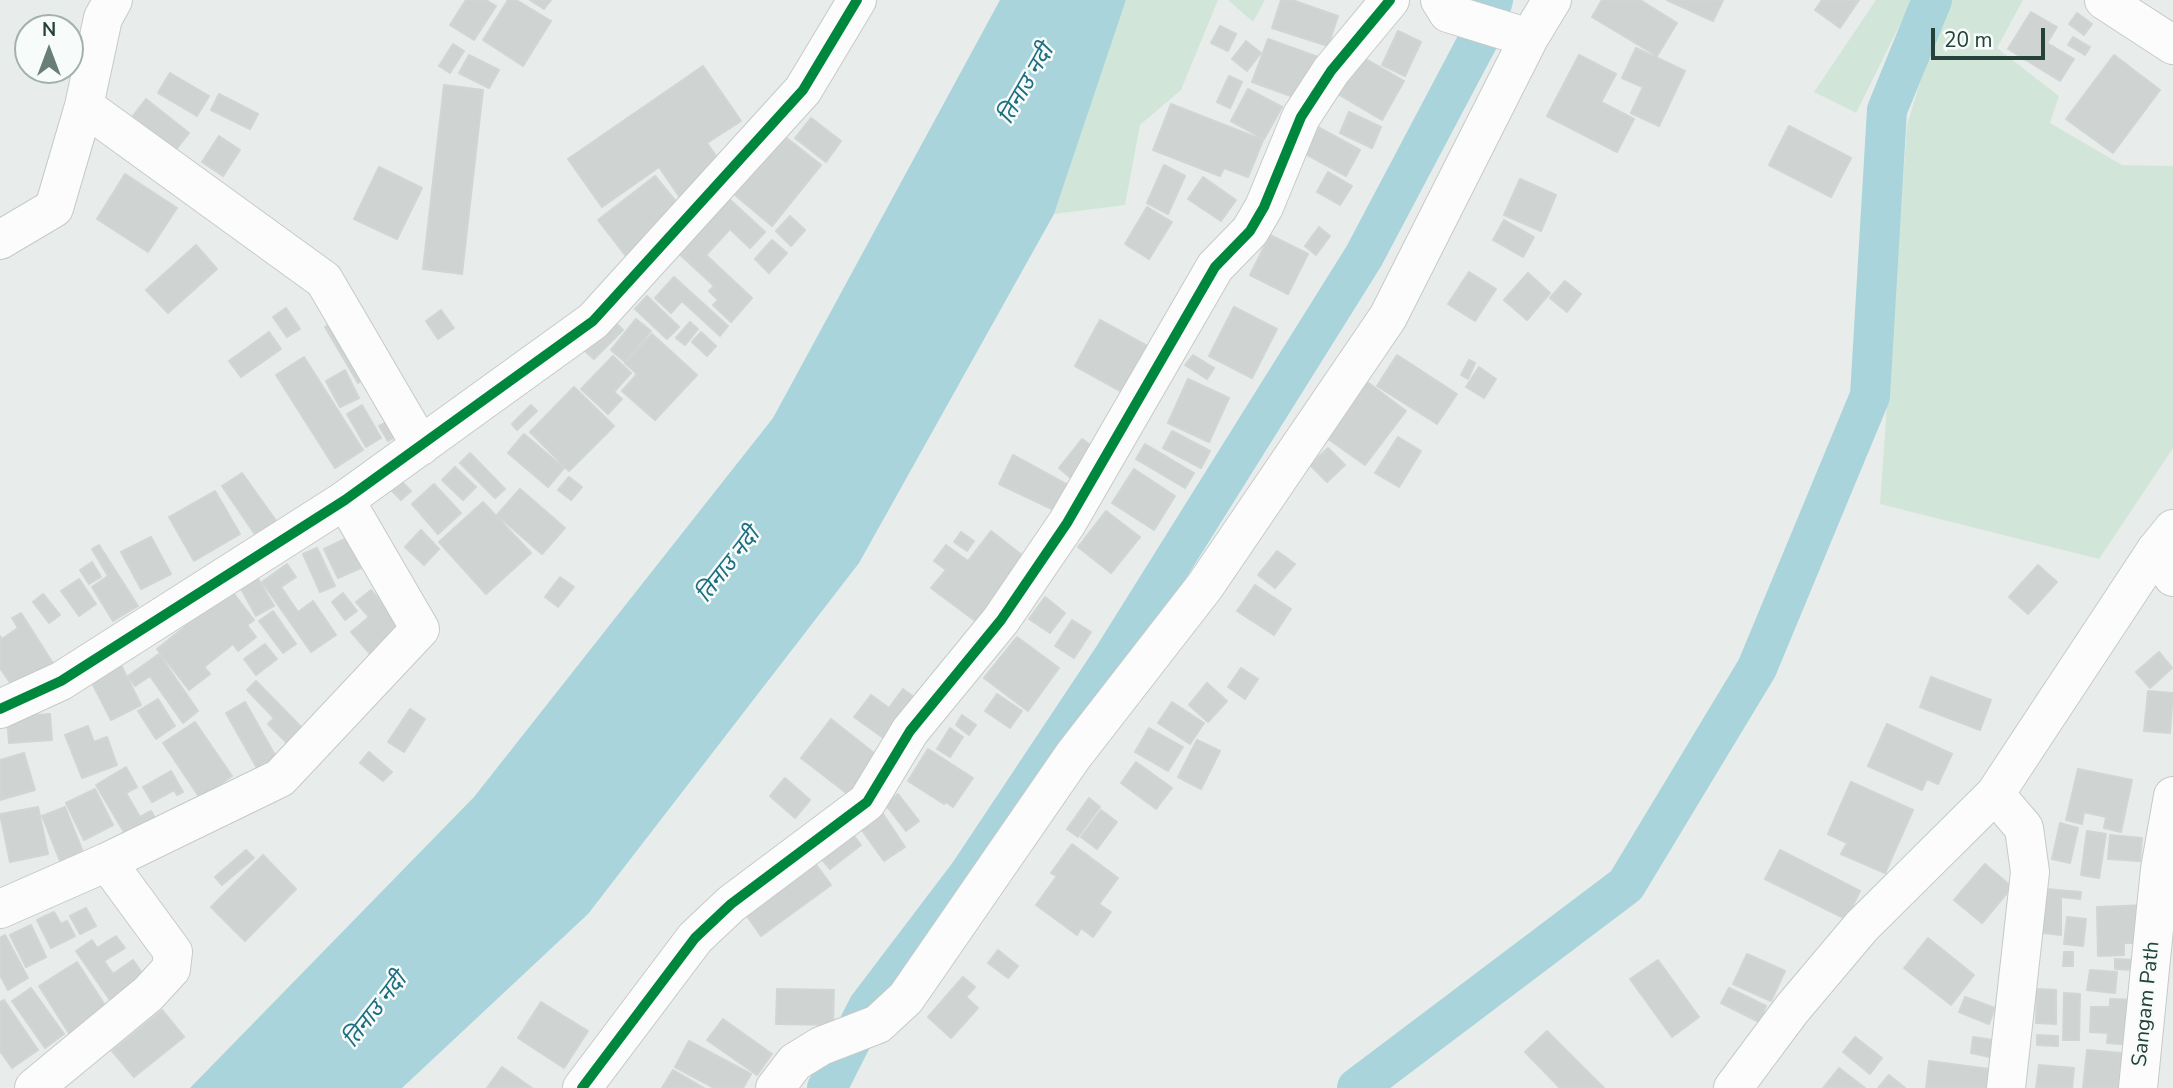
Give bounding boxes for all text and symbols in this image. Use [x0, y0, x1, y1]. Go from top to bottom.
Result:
north arrow [14, 14, 84, 84]
scale bar [1935, 14, 2049, 58]
text: N [42, 17, 56, 43]
text: 20 m [1944, 26, 1993, 54]
water label: तिनाउ नदी [993, 40, 1061, 130]
water label: तिनाउ नदी [691, 523, 767, 609]
street label: Sangam Path [2128, 940, 2166, 1068]
water label: तिनाउ नदी [338, 968, 414, 1054]

